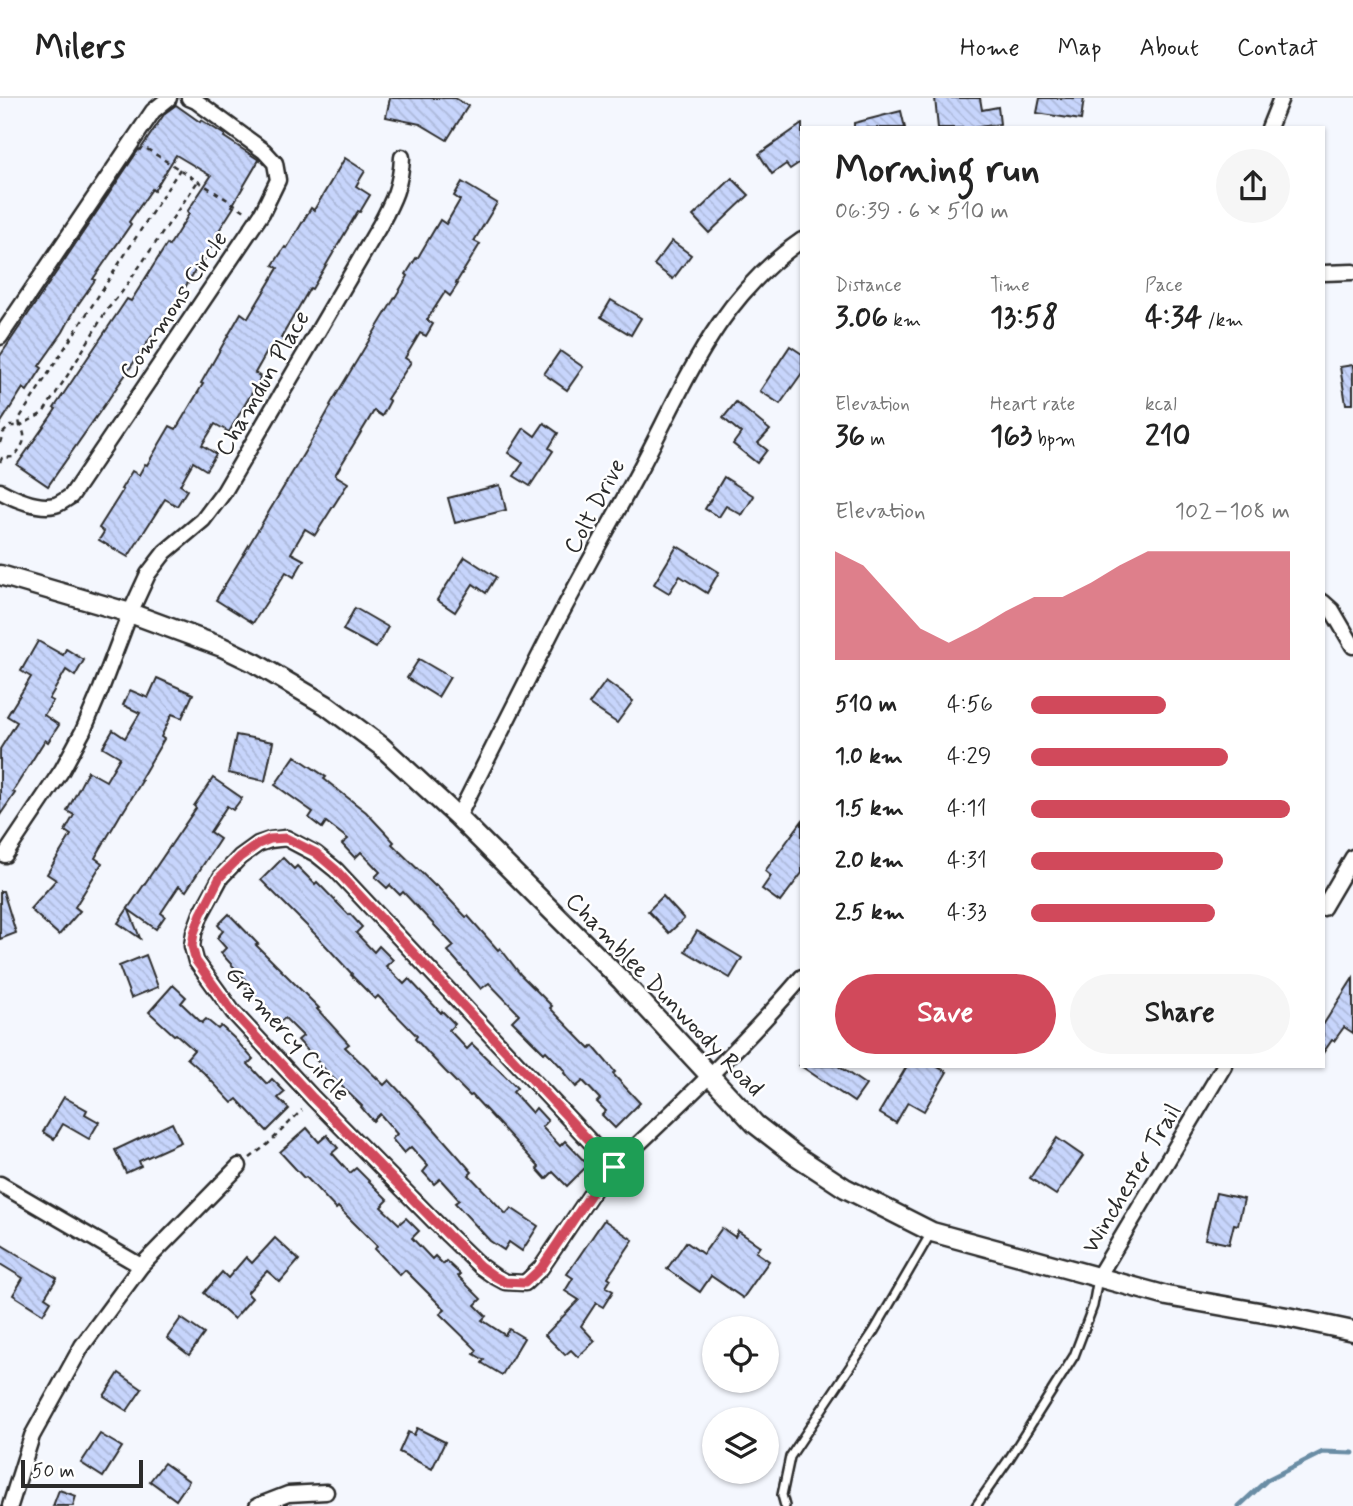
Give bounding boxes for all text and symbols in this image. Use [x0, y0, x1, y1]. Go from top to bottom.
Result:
text: Milers [35, 26, 125, 70]
text: Home [960, 33, 1020, 64]
text: Map [1058, 33, 1102, 64]
text: About [1140, 33, 1199, 64]
text: Contact [1237, 33, 1318, 64]
text: Morning run [835, 146, 1040, 195]
button: share [1216, 149, 1290, 223]
text: 06:39 · 6 × 510 m [835, 197, 1009, 227]
street label: Commons Circle [113, 225, 236, 386]
text: Distance [835, 273, 902, 298]
text: Time [990, 273, 1030, 298]
text: Pace [1145, 273, 1183, 298]
text: 3.06 [835, 298, 888, 337]
text: 13:58 [990, 298, 1059, 337]
text: 4:34 [1145, 298, 1202, 337]
street label: Chamdun Place [209, 305, 318, 462]
text: km [888, 308, 921, 333]
text: /km [1202, 308, 1243, 333]
text: Elevation [835, 392, 910, 417]
text: Heart rate [990, 392, 1075, 417]
text: kcal [1145, 392, 1177, 417]
text: 36 [835, 417, 865, 456]
text: 163 [990, 417, 1032, 456]
text: 210 [1145, 417, 1191, 456]
text: m [865, 427, 885, 452]
text: bpm [1032, 427, 1076, 452]
street label: Colt Drive [557, 454, 633, 560]
text: Elevation [835, 497, 926, 527]
text: 102–108 m [1175, 497, 1290, 527]
text: 510 m [835, 690, 897, 720]
text: 4:56 [947, 690, 993, 720]
text: 1.0 km [835, 742, 903, 772]
text: 4:29 [947, 742, 992, 772]
text: 1.5 km [835, 794, 904, 824]
text: 4:11 [947, 794, 987, 824]
text: 2.0 km [835, 846, 904, 876]
text: 4:31 [947, 846, 987, 876]
street label: Chamblee Dunwoody Road [558, 886, 770, 1104]
text: 2.5 km [835, 898, 905, 928]
text: 4:33 [947, 898, 987, 928]
street label: Gramercy Circle [218, 960, 356, 1108]
button: Save [835, 974, 1056, 1054]
button: Share [1070, 974, 1290, 1054]
street label: Winchester Trail [1075, 1098, 1189, 1259]
pin [584, 1137, 644, 1197]
icon: arrive [595, 1148, 633, 1186]
map controls [702, 1316, 779, 1484]
button: locate [702, 1316, 779, 1393]
button: layers [702, 1407, 779, 1484]
scale bar [21, 1457, 144, 1489]
text: 50 m [32, 1459, 75, 1484]

